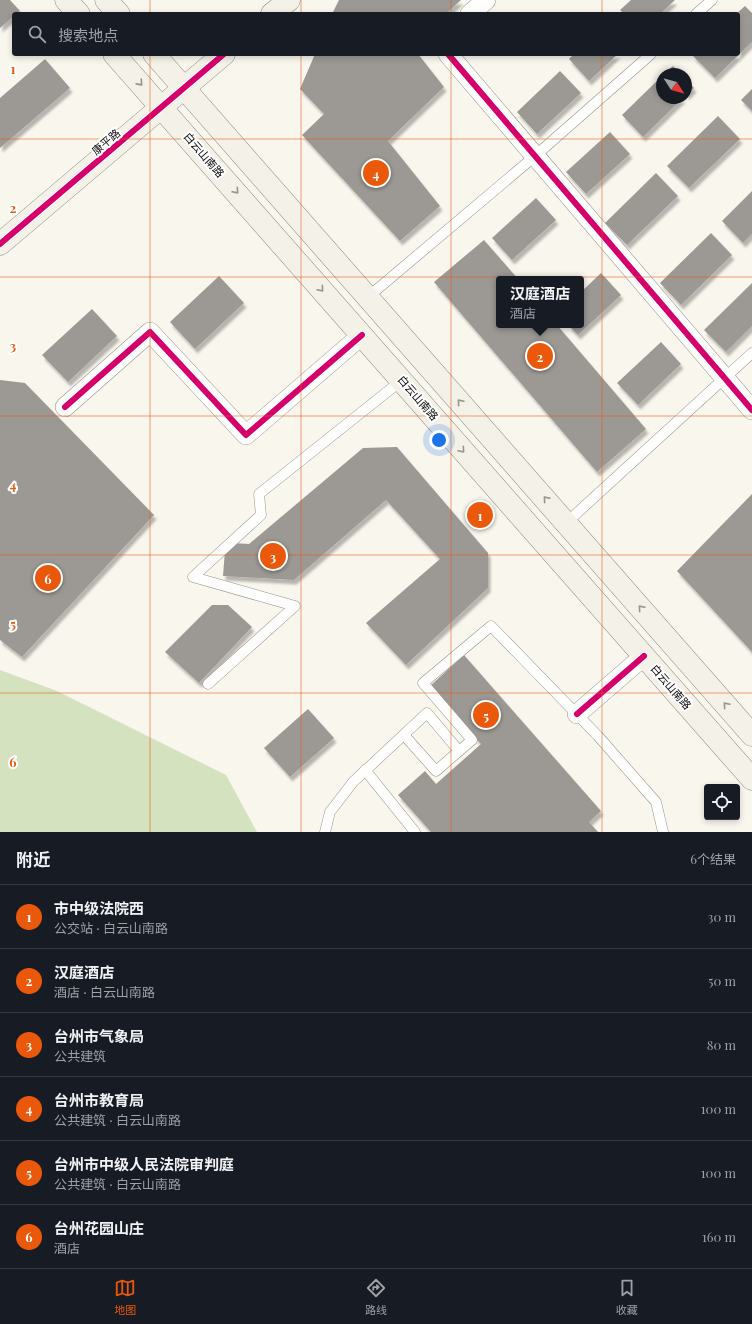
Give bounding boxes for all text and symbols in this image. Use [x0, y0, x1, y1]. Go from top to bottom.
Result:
search box [12, 12, 740, 56]
icon: search [26, 23, 48, 45]
text: 搜索地点 [58, 25, 118, 45]
text: 1 [11, 60, 16, 77]
north arrow [656, 68, 692, 104]
one-way arrow [136, 78, 143, 86]
street label: 康平路 [88, 125, 123, 158]
street label: 白云山南路 [181, 129, 228, 180]
pin: 4 [363, 158, 389, 188]
one-way arrow [231, 186, 238, 194]
text: 2 [10, 199, 17, 216]
popup [496, 276, 584, 328]
text: 汉庭酒店 [510, 283, 570, 303]
one-way arrow [317, 284, 324, 291]
text: 酒店 [510, 304, 536, 321]
text: 3 [10, 337, 16, 354]
pin: 2 [527, 341, 553, 371]
street label: 白云山南路 [395, 372, 442, 423]
one-way arrow [458, 399, 465, 406]
your location [429, 430, 449, 450]
one-way arrow [458, 445, 465, 452]
text: 4 [10, 476, 17, 493]
one-way arrow [543, 497, 550, 504]
pin: 1 [467, 500, 493, 530]
pin: 3 [260, 541, 286, 571]
pin: 6 [35, 563, 61, 593]
one-way arrow [638, 605, 645, 612]
text: 5 [10, 615, 16, 632]
street label: 白云山南路 [648, 661, 695, 712]
pin: 5 [473, 700, 499, 730]
one-way arrow [724, 703, 731, 710]
text: 6 [9, 753, 17, 770]
map controls [704, 784, 740, 820]
button: locate [704, 784, 740, 820]
text: 附近 [16, 848, 50, 870]
text: 6个结果 [690, 850, 736, 867]
text: 市中级法院西 [54, 898, 144, 918]
text: 1 [27, 908, 31, 925]
text: 30 m [708, 908, 736, 925]
text: 公交站 · 白云山南路 [54, 919, 168, 936]
text: 汉庭酒店 [54, 962, 114, 982]
text: 2 [26, 972, 32, 989]
text: 50 m [708, 972, 736, 989]
text: 酒店 · 白云山南路 [54, 983, 155, 1000]
text: 台州市气象局 [54, 1026, 144, 1046]
text: 3 [26, 1036, 32, 1053]
text: 80 m [707, 1036, 736, 1053]
text: 公共建筑 [54, 1047, 106, 1064]
text: 台州市教育局 [54, 1090, 144, 1110]
text: 4 [26, 1100, 32, 1117]
text: 100 m [701, 1100, 736, 1117]
text: 公共建筑 · 白云山南路 [54, 1111, 181, 1128]
text: 台州市中级人民法院审判庭 [54, 1154, 234, 1174]
text: 5 [26, 1164, 32, 1181]
text: 100 m [701, 1164, 736, 1181]
text: 公共建筑 · 白云山南路 [54, 1175, 181, 1192]
text: 台州花园山庄 [54, 1218, 144, 1238]
text: 6 [25, 1228, 33, 1245]
text: 160 m [702, 1228, 736, 1245]
text: 酒店 [54, 1239, 80, 1256]
tab: 地图 [114, 1277, 136, 1317]
tab: 路线 [365, 1277, 387, 1317]
tab: 收藏 [616, 1277, 638, 1317]

